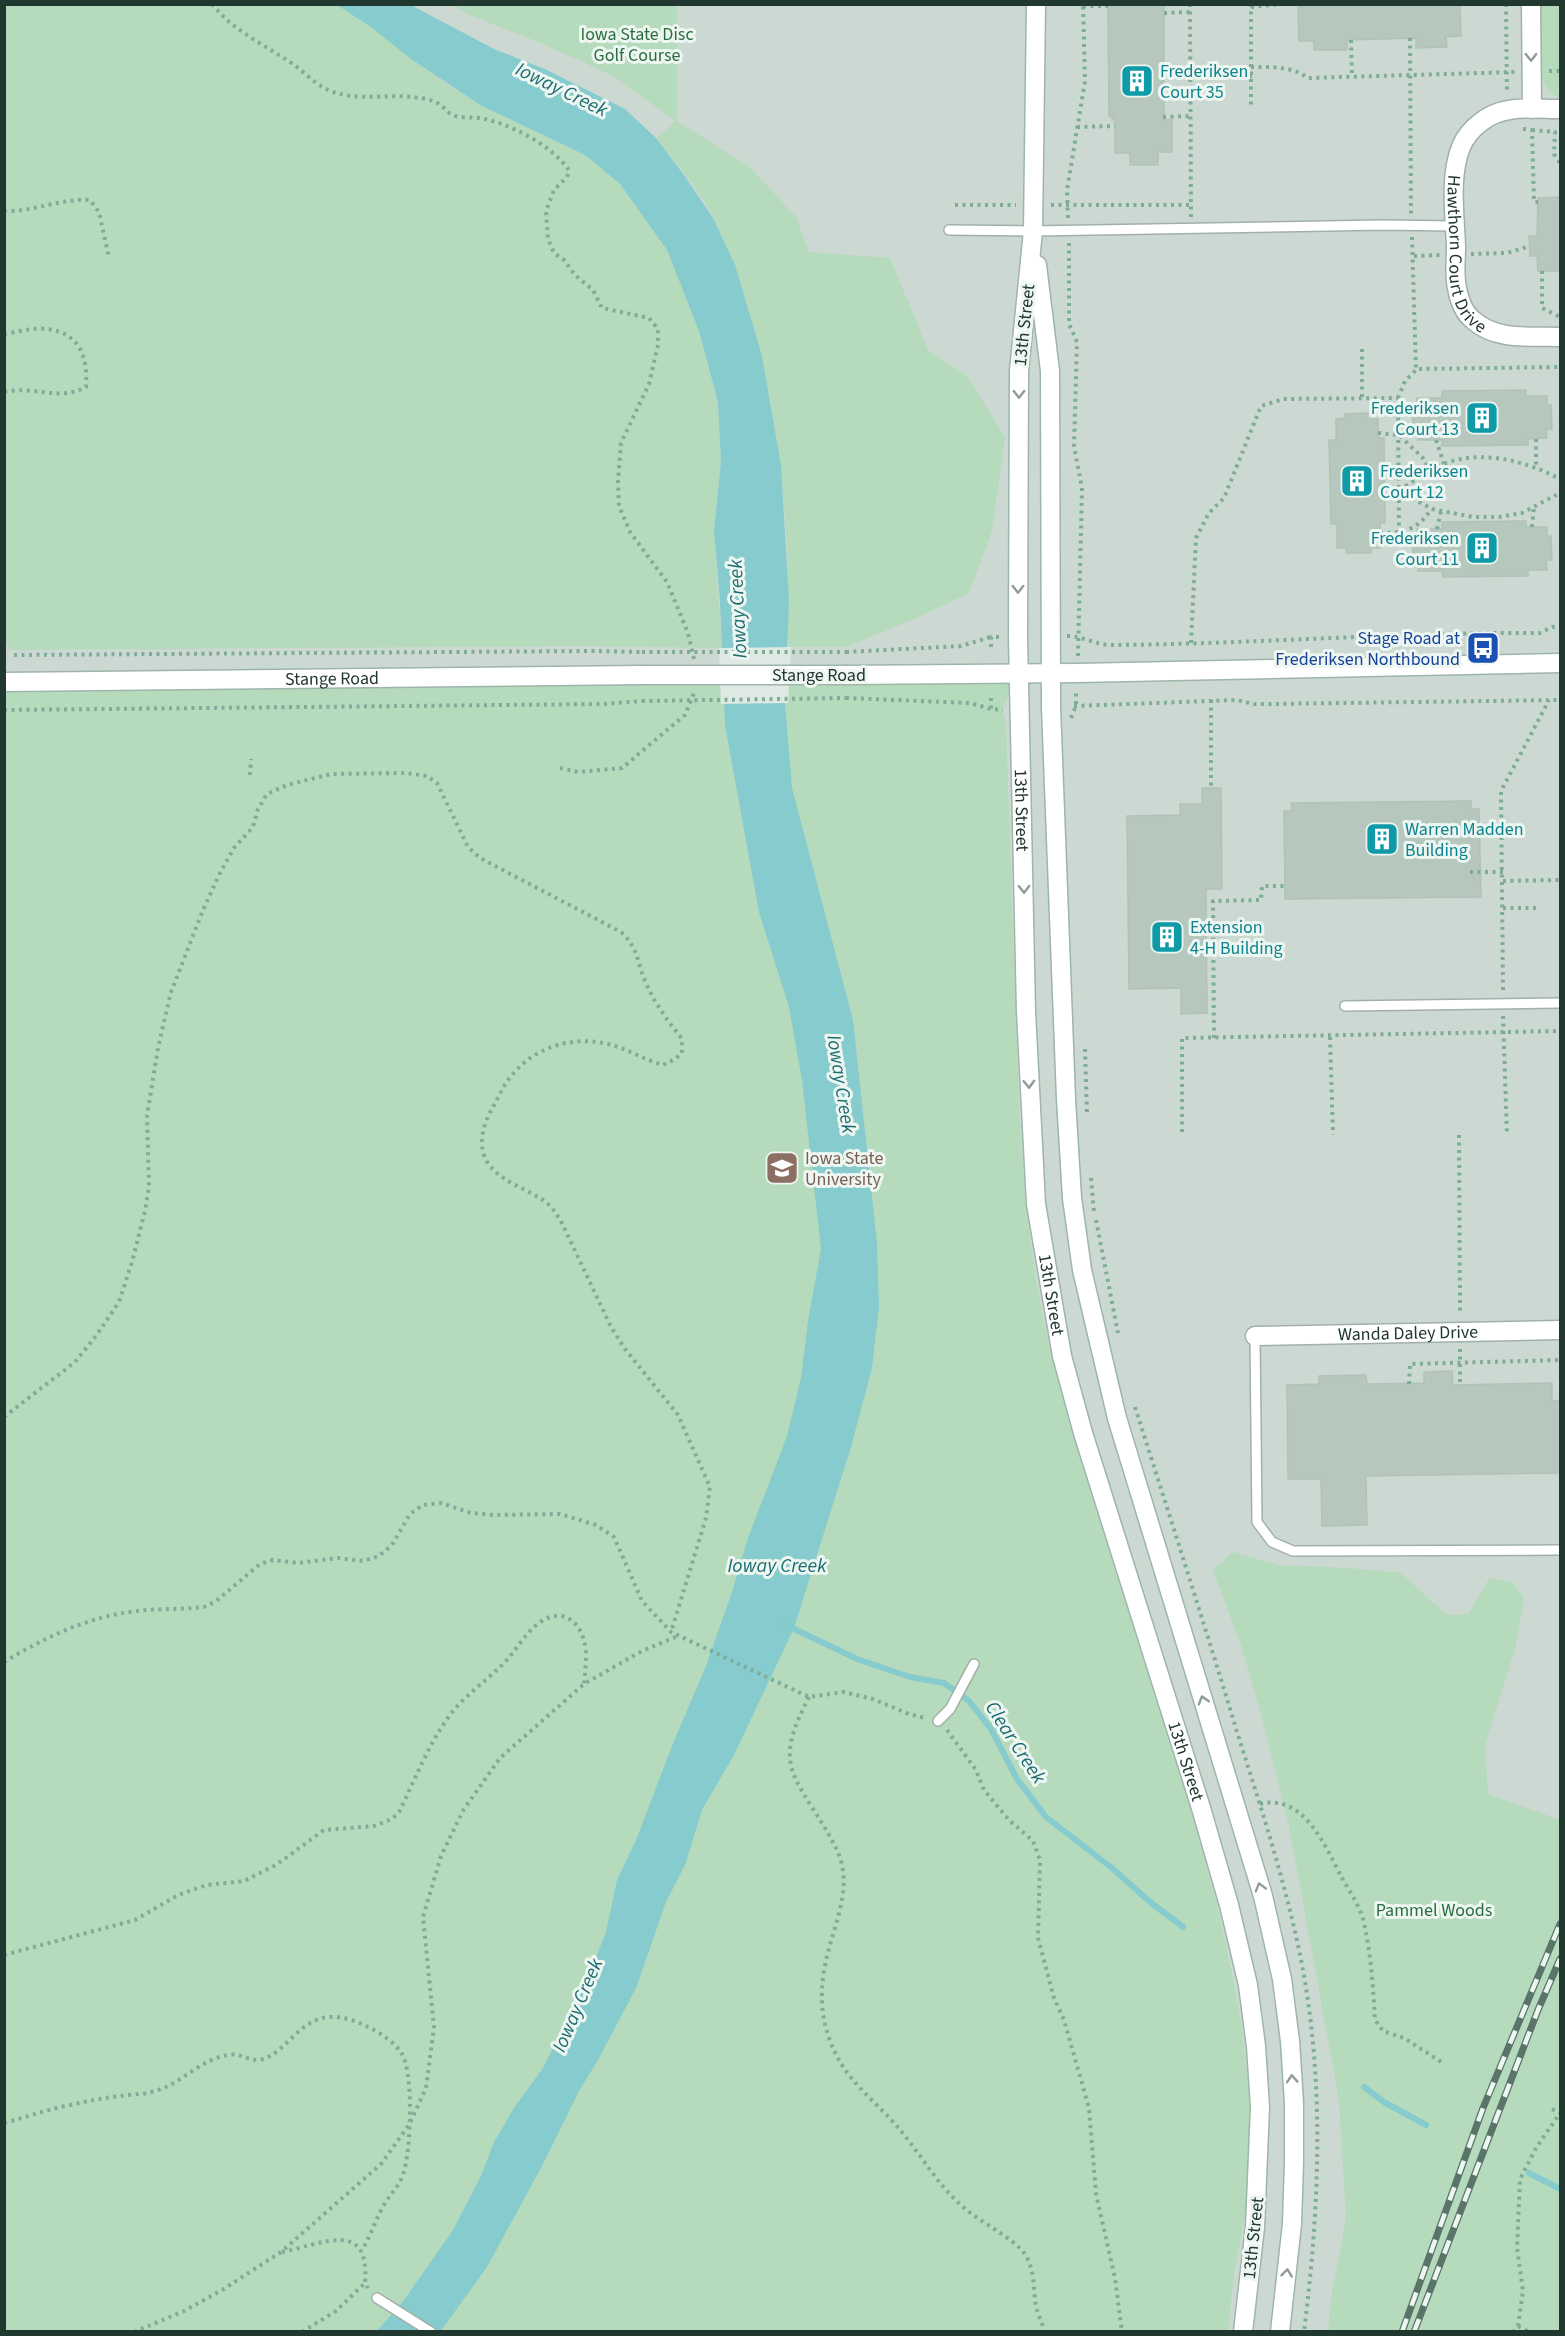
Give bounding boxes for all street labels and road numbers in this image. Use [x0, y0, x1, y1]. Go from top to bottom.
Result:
street label: Hawthorn Court Drive [1441, 174, 1491, 339]
street label: 13th Street [1008, 283, 1041, 367]
street label: Stange Road [772, 663, 866, 688]
street label: Stange Road [285, 666, 379, 692]
street label: 13th Street [1008, 769, 1035, 852]
street label: 13th Street [1032, 1252, 1070, 1337]
street label: Wanda Daley Drive [1338, 1320, 1478, 1347]
street label: 13th Street [1161, 1718, 1210, 1804]
street label: 13th Street [1237, 2196, 1270, 2280]

